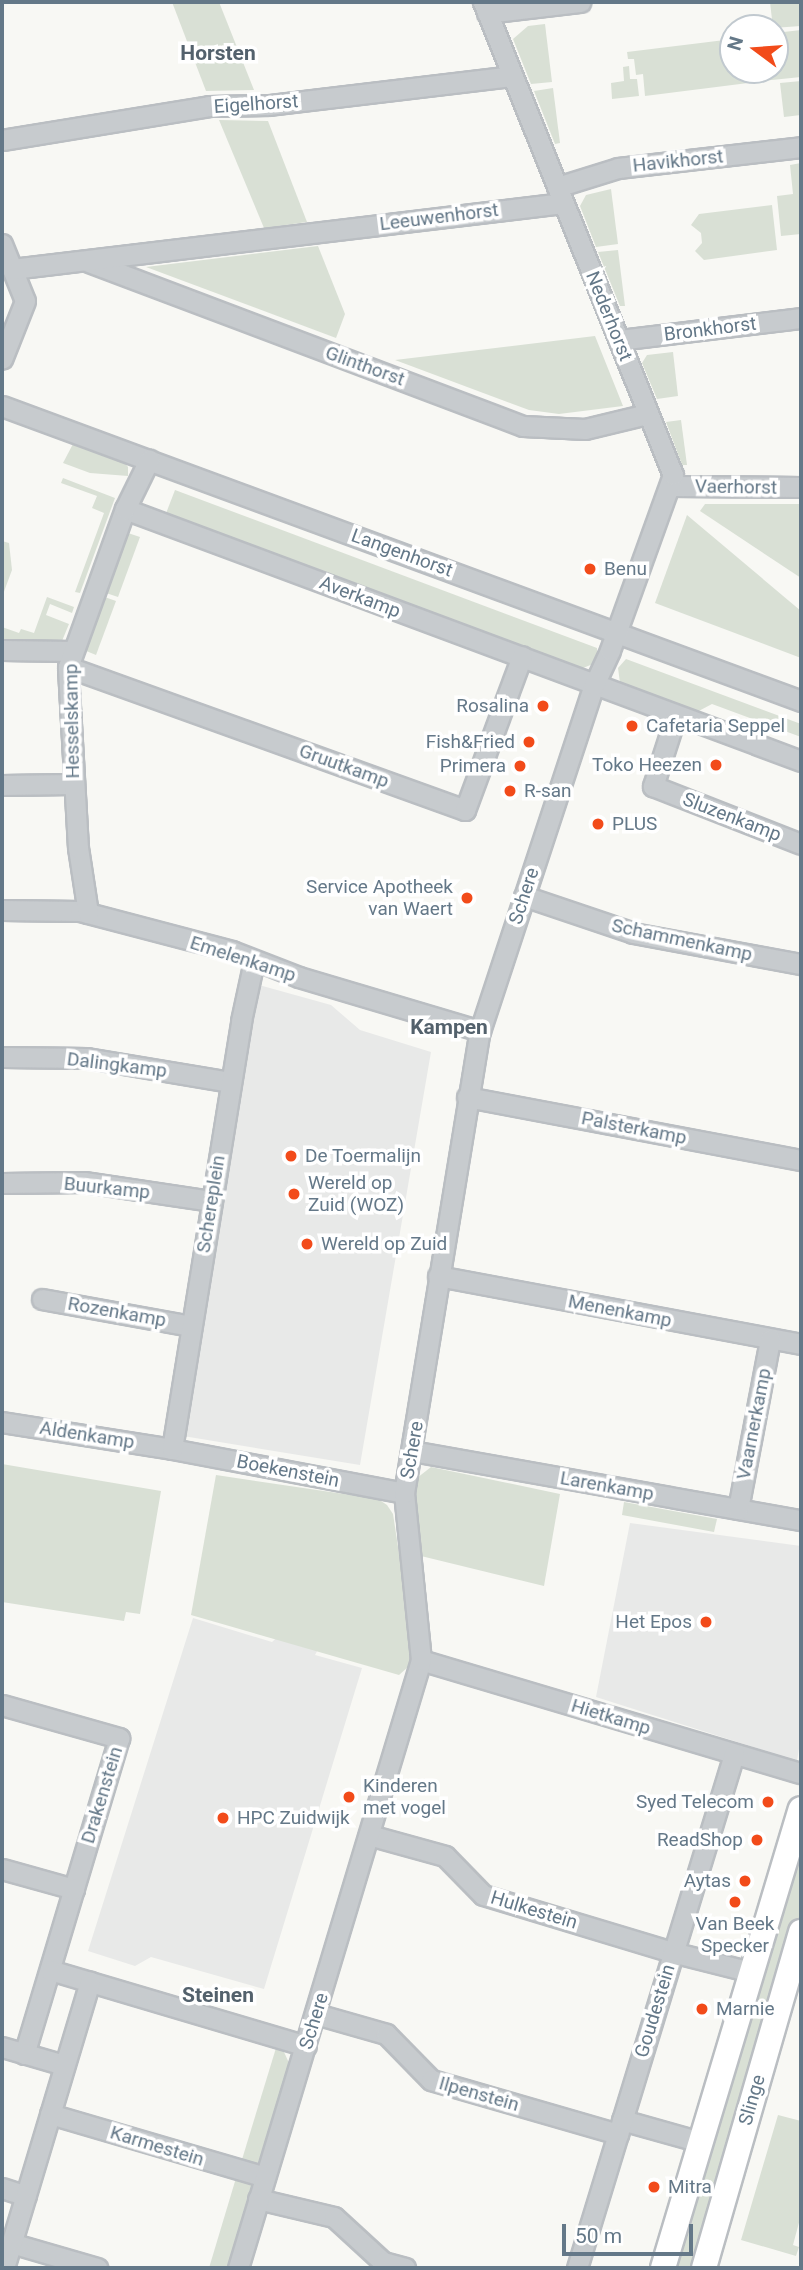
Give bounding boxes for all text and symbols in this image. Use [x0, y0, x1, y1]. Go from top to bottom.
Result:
north arrow [719, 14, 789, 84]
text: N [722, 34, 748, 53]
district label: Horsten [180, 40, 256, 66]
street label: Eigelhorst [213, 90, 299, 118]
street label: Havikhorst [632, 145, 724, 177]
street label: Leeuwenhorst [378, 198, 500, 236]
street label: Nederhorst [581, 268, 637, 364]
street label: Bronkhorst [663, 312, 757, 346]
street label: Glinthorst [322, 341, 408, 391]
street label: Vaerhorst [695, 475, 777, 499]
street label: Langenhorst [348, 524, 456, 582]
place label: Benu [604, 558, 647, 580]
marker: Benu [582, 561, 598, 577]
street label: Averkamp [316, 571, 404, 623]
street label: Hesselskamp [60, 663, 84, 779]
place label: Rosalina [456, 695, 529, 717]
marker: Rosalina [535, 698, 551, 714]
place label: Cafetaria Seppel [646, 715, 785, 737]
marker: Cafetaria Seppel [624, 718, 640, 734]
place label: Fish&Fried [426, 731, 515, 753]
marker: Fish&Fried [521, 734, 537, 750]
street label: Gruutkamp [296, 739, 392, 793]
place label: Toko Heezen [592, 754, 702, 776]
place label: Primera [440, 755, 506, 777]
marker: Toko Heezen [708, 757, 724, 773]
marker: Primera [512, 758, 528, 774]
place label: R-san [524, 780, 572, 802]
marker: R-san [502, 783, 518, 799]
street label: Sluzenkamp [680, 788, 784, 846]
place label: PLUS [612, 813, 657, 835]
marker: PLUS [590, 816, 606, 832]
street label: Schere [504, 865, 544, 927]
place label: Service Apotheek van Waert [306, 876, 453, 920]
marker: Service Apotheek van Waert [459, 890, 475, 906]
street label: Schammenkamp [610, 914, 754, 966]
street label: Emelenkamp [187, 931, 299, 987]
district label: Kampen [410, 1014, 488, 1040]
street label: Dalingkamp [66, 1048, 168, 1082]
street label: Palsterkamp [579, 1107, 689, 1149]
place label: De Toermalijn [305, 1145, 421, 1167]
marker: De Toermalijn [283, 1148, 299, 1164]
street label: Schereplein [192, 1154, 230, 1254]
street label: Buurkamp [63, 1172, 151, 1204]
place label: Wereld op Zuid (WOZ) [308, 1172, 404, 1216]
marker: Wereld op Zuid (WOZ) [286, 1186, 302, 1202]
place label: Wereld op Zuid [321, 1233, 447, 1255]
marker: Wereld op Zuid [299, 1236, 315, 1252]
street label: Menenkamp [566, 1290, 674, 1332]
street label: Rozenkamp [66, 1292, 168, 1332]
street label: Vaarnerkamp [732, 1366, 776, 1482]
street label: Aldenkamp [38, 1416, 136, 1454]
street label: Schere [396, 1419, 428, 1481]
street label: Boekenstein [235, 1450, 341, 1492]
street label: Larenkamp [558, 1467, 656, 1505]
place label: Het Epos [615, 1611, 692, 1633]
marker: Het Epos [698, 1614, 714, 1630]
street label: Hietkamp [569, 1694, 653, 1740]
street label: Drakenstein [76, 1744, 128, 1846]
place label: Kinderen met vogel [363, 1775, 446, 1819]
marker: Kinderen met vogel [341, 1789, 357, 1805]
place label: Syed Telecom [636, 1791, 754, 1813]
marker: Syed Telecom [760, 1794, 776, 1810]
place label: HPC Zuidwijk [237, 1807, 350, 1829]
marker: HPC Zuidwijk [215, 1810, 231, 1826]
place label: ReadShop [657, 1829, 743, 1851]
marker: ReadShop [749, 1832, 765, 1848]
place label: Aytas [684, 1870, 731, 1892]
marker: Aytas [737, 1873, 753, 1889]
street label: Hulkestein [488, 1886, 580, 1934]
marker: Van Beek Specker [727, 1894, 743, 1910]
place label: Van Beek Specker [696, 1913, 774, 1957]
street label: Goudestein [630, 1962, 680, 2060]
district label: Steinen [182, 1982, 254, 2008]
street label: Schere [295, 1990, 333, 2052]
place label: Marnie [716, 1998, 775, 2020]
marker: Marnie [694, 2001, 710, 2017]
street label: Ilpenstein [436, 2072, 522, 2116]
street label: Slinge [734, 2072, 770, 2128]
street label: Karmestein [107, 2121, 207, 2171]
place label: Mitra [668, 2176, 712, 2198]
marker: Mitra [646, 2179, 662, 2195]
scale bar [565, 2210, 696, 2254]
text: 50 m [575, 2224, 622, 2248]

